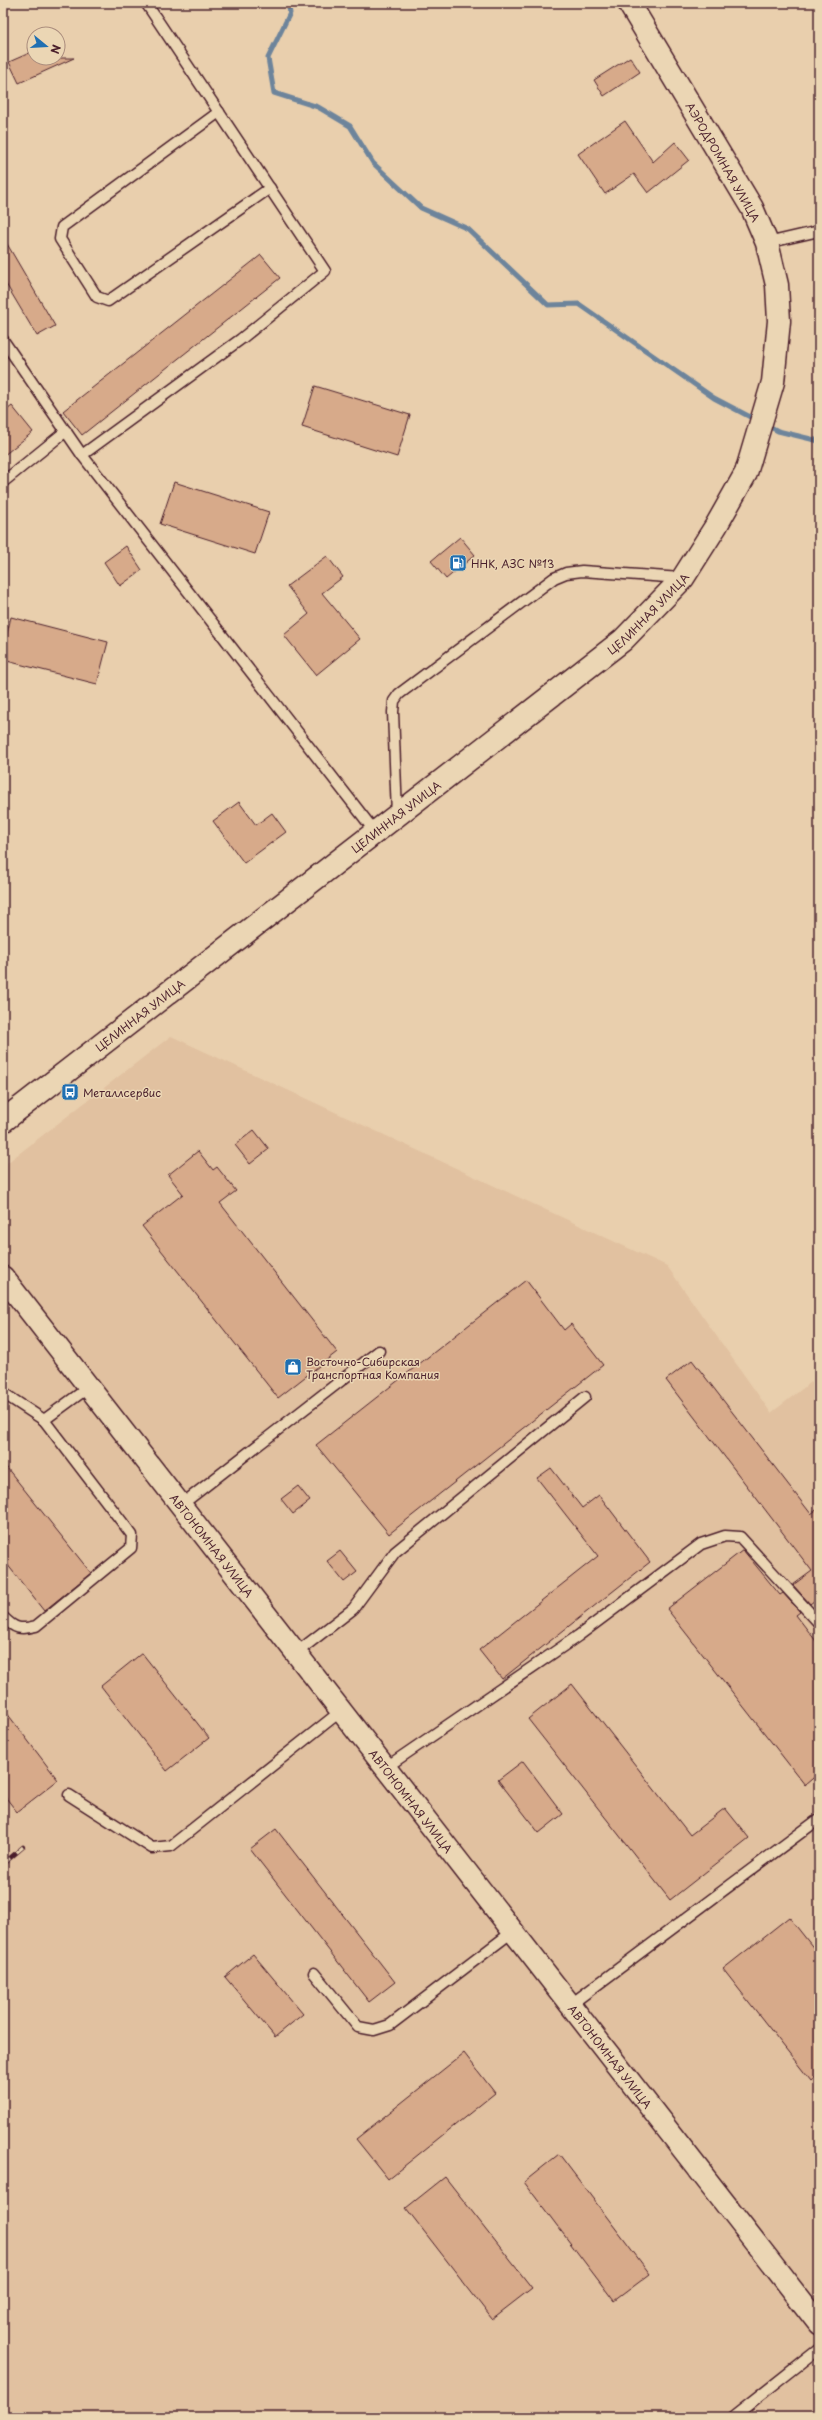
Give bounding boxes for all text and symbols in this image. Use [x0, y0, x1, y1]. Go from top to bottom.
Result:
north arrow [26, 26, 66, 66]
text: N [46, 42, 65, 56]
street label: АЭРОДРОМНАЯ УЛИЦА [682, 99, 765, 226]
fuel station icon: ННК, АЗС №13 [448, 553, 468, 573]
place label: ННК, АЗС №13 [471, 555, 554, 572]
street label: ЦЕЛИННАЯ УЛИЦА [603, 569, 693, 658]
street label: ЦЕЛИННАЯ УЛИЦА [347, 776, 444, 857]
street label: ЦЕЛИННАЯ УЛИЦА [91, 974, 188, 1055]
bus stop icon: Металлсервис [60, 1082, 80, 1102]
place label: Металлсервис [83, 1084, 161, 1101]
place label: Восточно-Сибирская Транспортная Компания [306, 1353, 440, 1383]
shop icon: Восточно-Сибирская Транспортная Компания [283, 1357, 303, 1377]
street label: АВТОНОМНАЯ УЛИЦА [166, 1490, 258, 1601]
street label: АВТОНОМНАЯ УЛИЦА [365, 1745, 457, 1857]
street label: АВТОНОМНАЯ УЛИЦА [564, 2001, 657, 2112]

